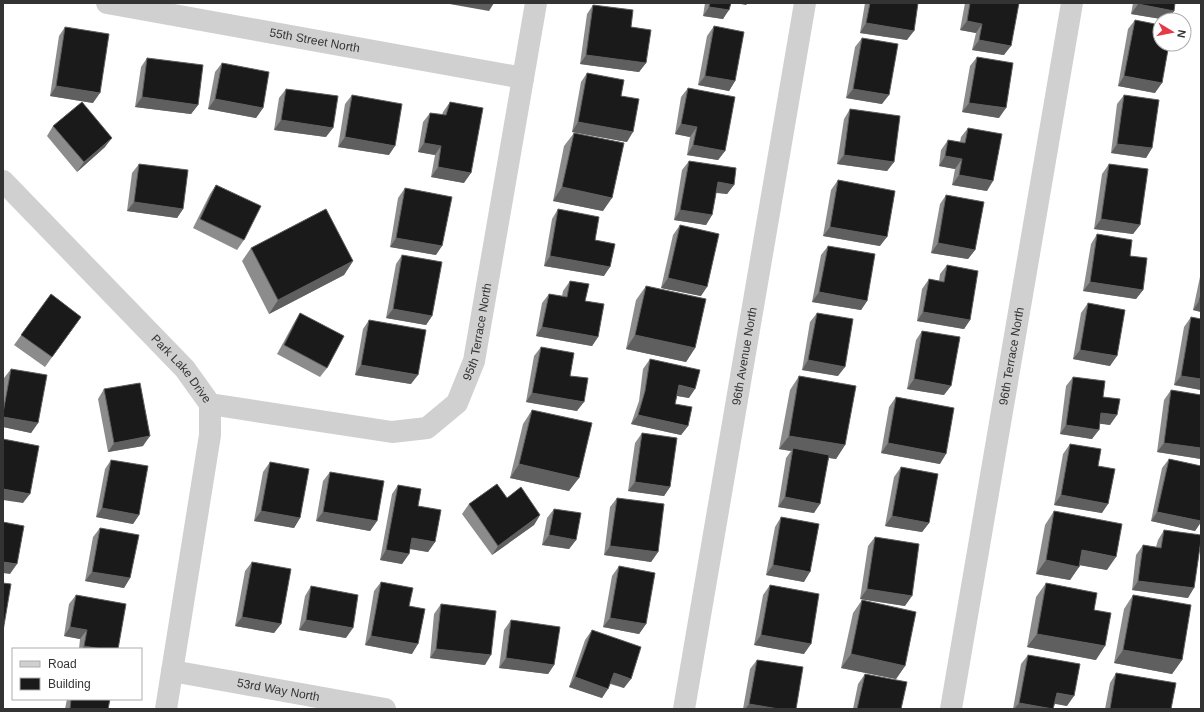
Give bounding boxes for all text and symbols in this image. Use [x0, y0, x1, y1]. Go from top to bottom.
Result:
north arrow [1152, 12, 1192, 52]
street label: 55th Street North [268, 25, 361, 55]
text: N [1175, 29, 1188, 39]
street label: 95th Terrace North [460, 282, 494, 383]
street label: 96th Avenue North [729, 306, 760, 406]
street label: 96th Terrace North [996, 306, 1027, 406]
street label: Park Lake Drive [148, 332, 214, 406]
legend [12, 648, 142, 700]
text: Road [48, 657, 77, 671]
street label: 53rd Way North [236, 676, 321, 704]
text: Building [48, 677, 91, 691]

